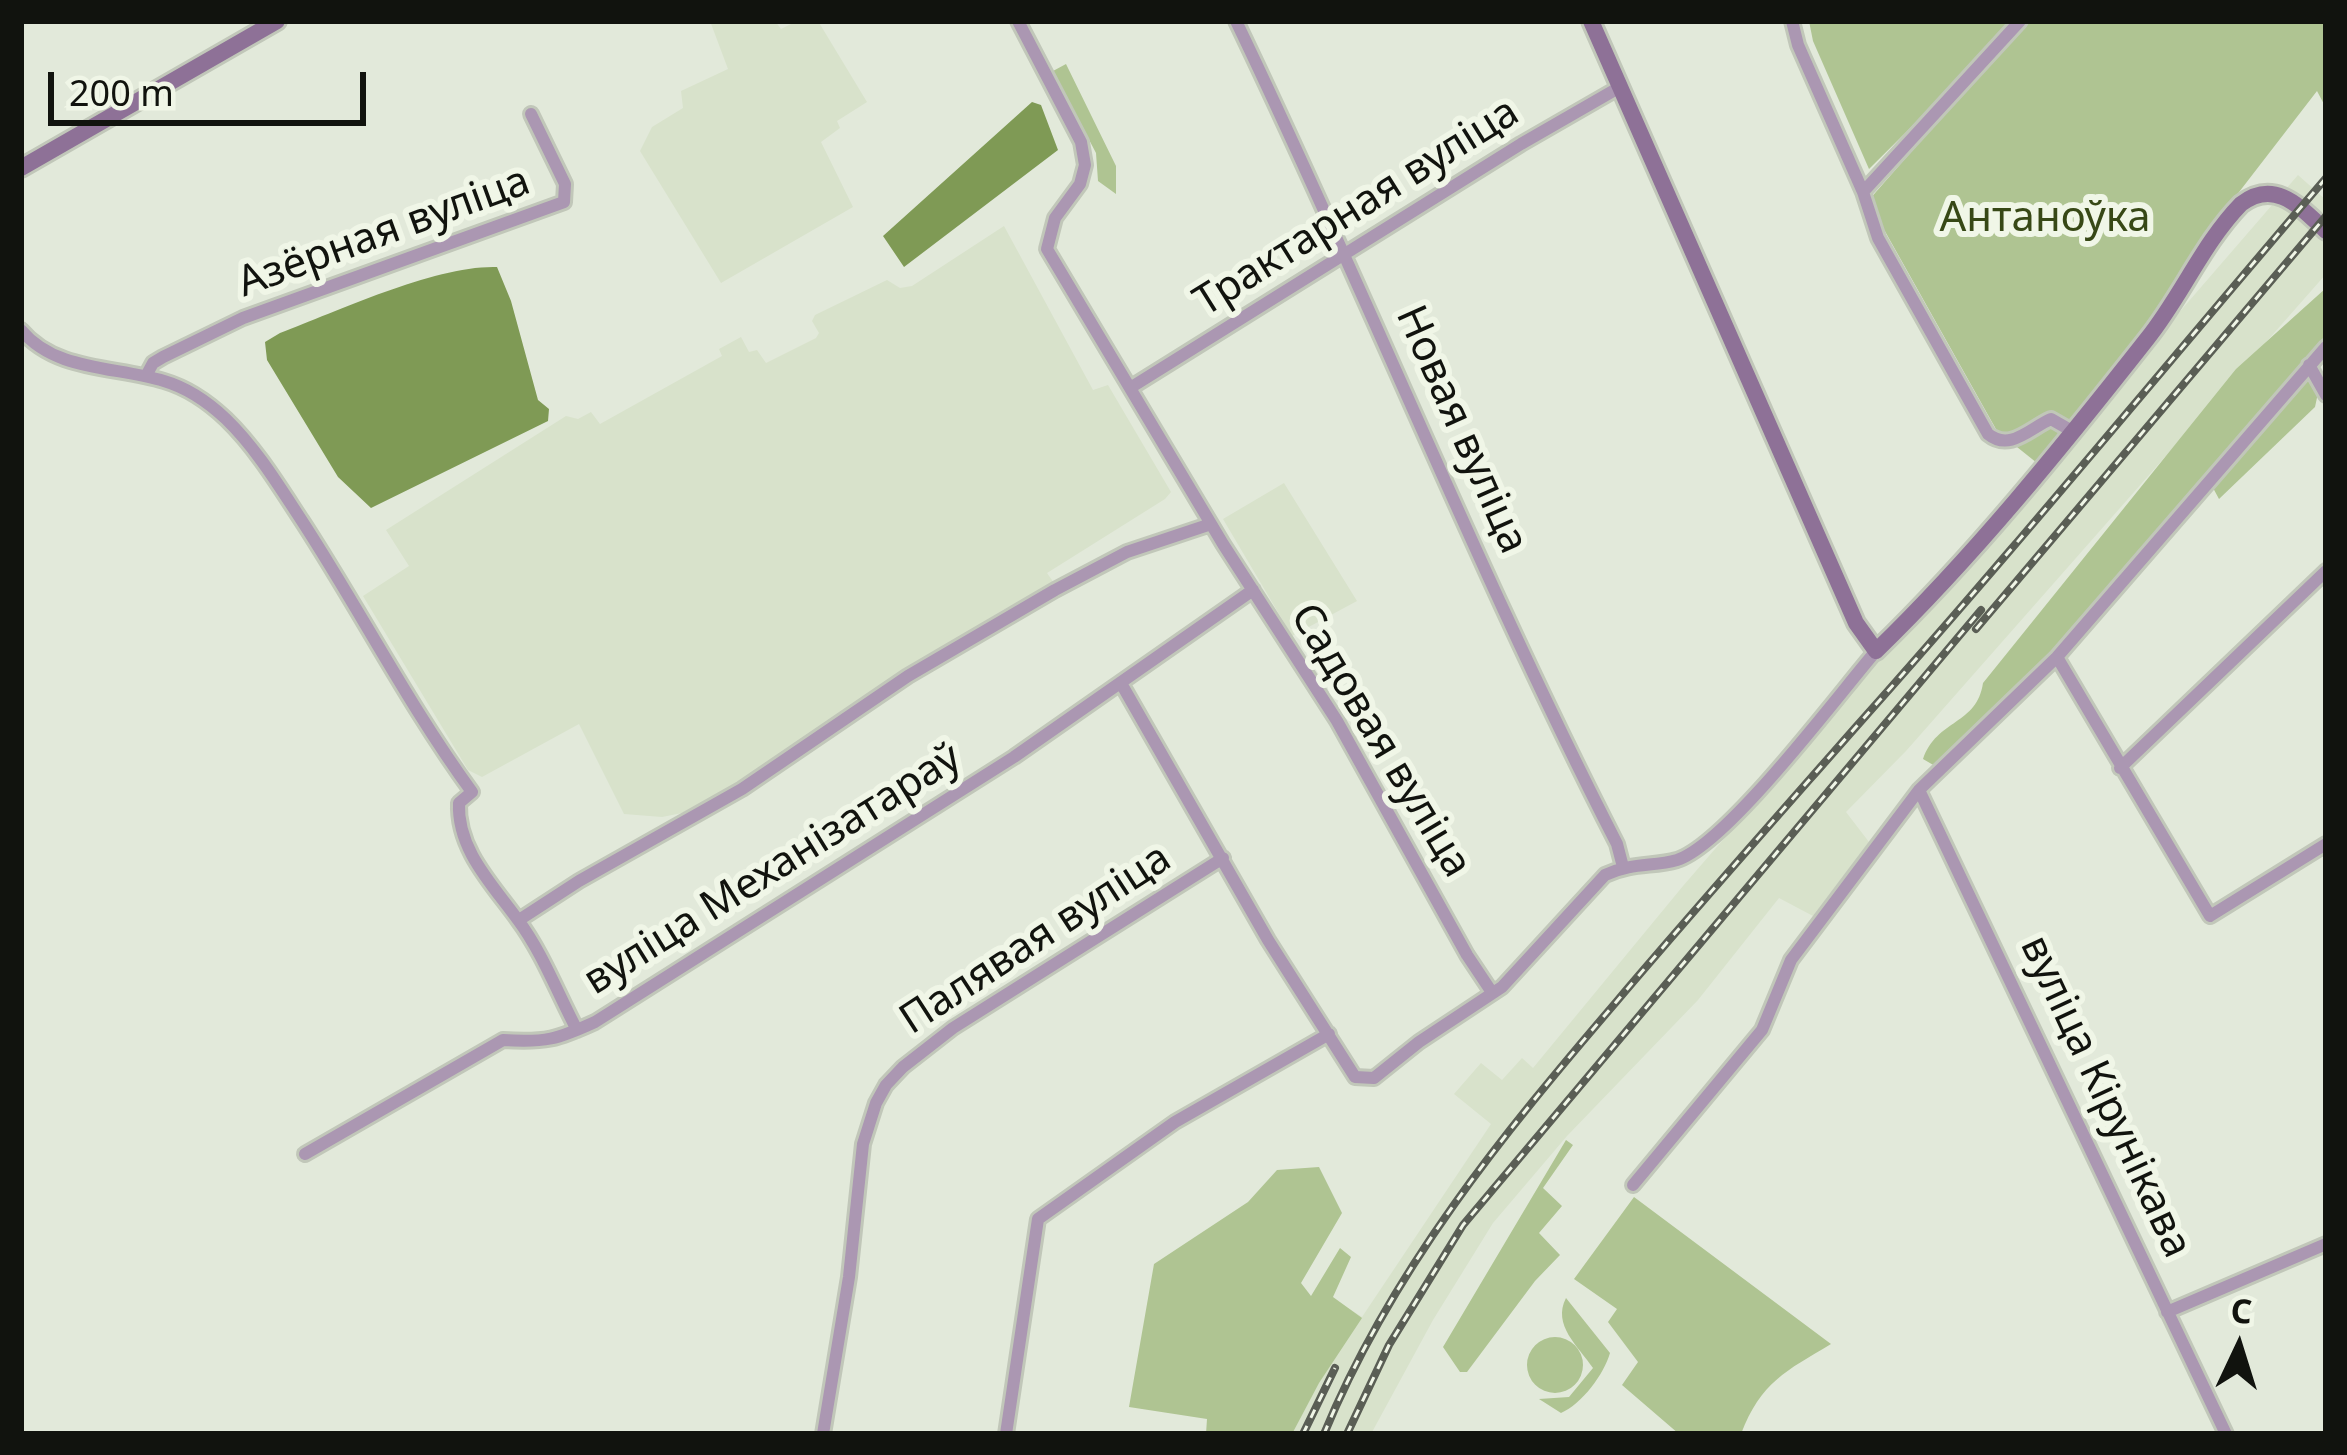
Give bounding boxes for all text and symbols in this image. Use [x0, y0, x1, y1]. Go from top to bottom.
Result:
scale bar [54, 48, 372, 122]
text: 200 m [69, 68, 174, 117]
street label: Трактарная вуліца [1185, 88, 1529, 328]
street label: Азёрная вуліца [231, 157, 537, 309]
park label: Антаноўка [1939, 194, 2151, 244]
street label: Новая вуліца [1384, 299, 1538, 561]
street label: Садовая вуліца [1279, 595, 1481, 887]
street label: вуліца Механізатараў [575, 733, 971, 1007]
street label: Палявая вуліца [891, 834, 1181, 1046]
street label: вуліца Кірунікава [2008, 928, 2202, 1266]
north arrow [2179, 1287, 2299, 1407]
text: С [2229, 1287, 2254, 1334]

